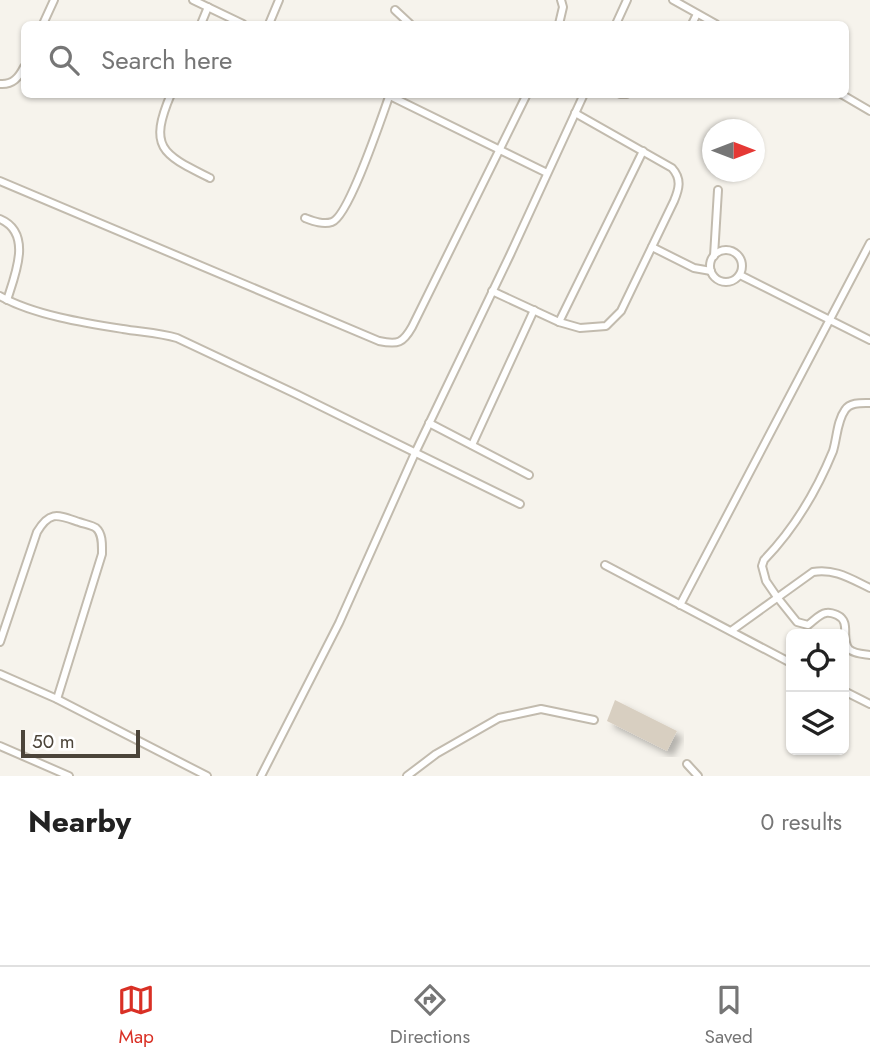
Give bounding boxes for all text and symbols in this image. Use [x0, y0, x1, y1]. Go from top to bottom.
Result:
search box [21, 21, 849, 98]
icon: search [45, 41, 83, 79]
text: Search here [101, 41, 233, 79]
north arrow [702, 119, 765, 182]
map controls [786, 629, 849, 755]
button: locate [786, 629, 849, 692]
button: layers [786, 692, 849, 755]
scale bar [21, 727, 140, 759]
text: 50 m [32, 728, 75, 755]
text: Nearby [28, 800, 131, 843]
text: 0 results [760, 805, 842, 839]
tab: Map [117, 981, 155, 1050]
tab: Directions [390, 981, 470, 1050]
tab: Saved [705, 981, 753, 1050]

